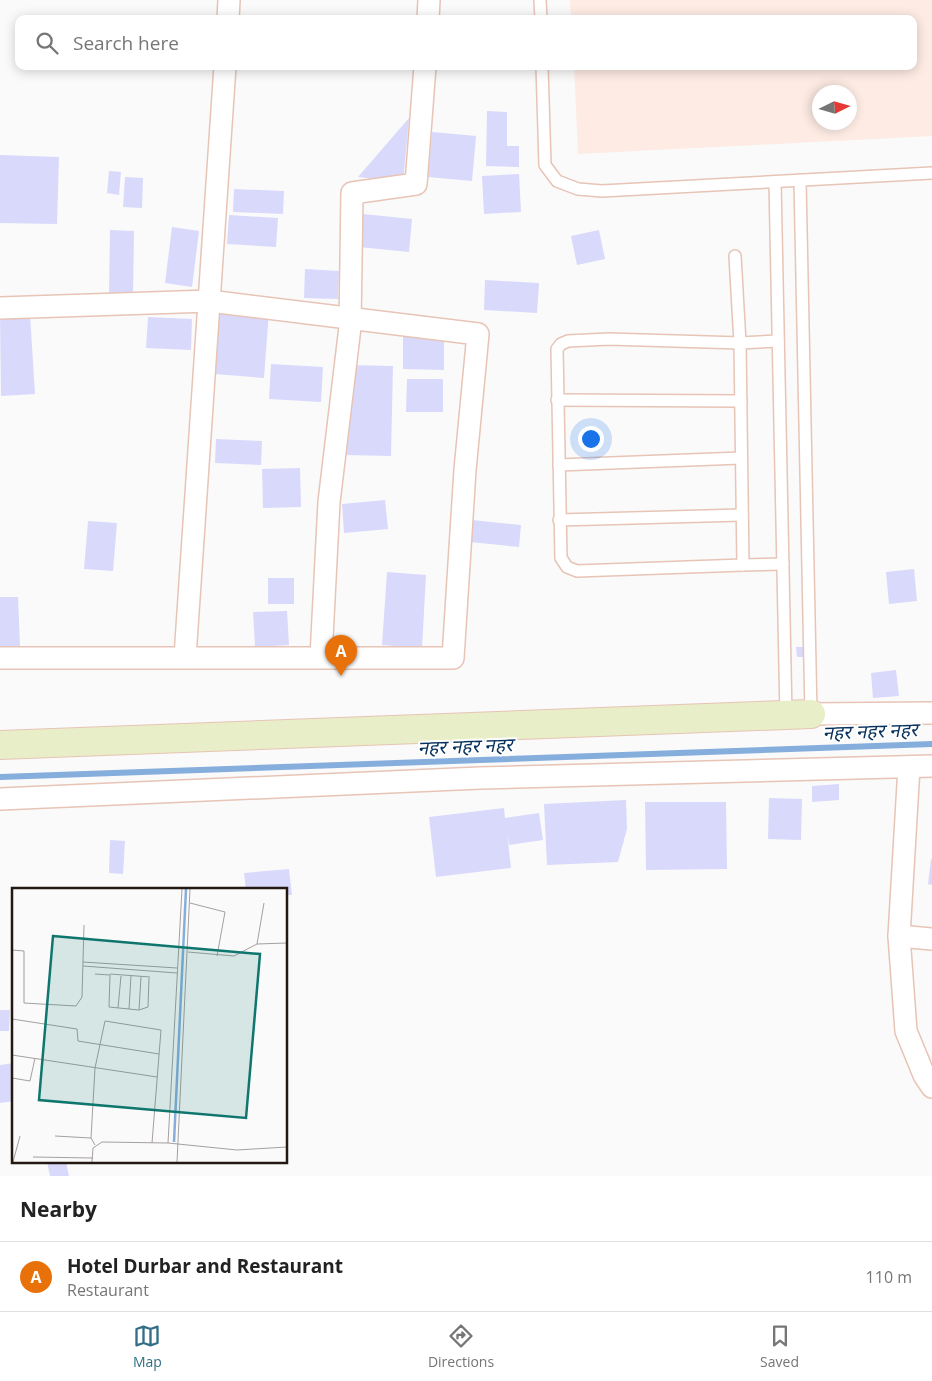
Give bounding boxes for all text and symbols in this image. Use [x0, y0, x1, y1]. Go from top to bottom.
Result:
search box [15, 15, 917, 70]
icon: search [33, 29, 61, 57]
text: Search here [73, 30, 179, 56]
north arrow [812, 85, 857, 130]
your location [578, 426, 604, 452]
pin: A [325, 635, 357, 676]
water label: नहर नहर नहर [822, 716, 922, 746]
water label: नहर नहर नहर [417, 731, 517, 761]
inset map [12, 888, 288, 1164]
text: Nearby [20, 1195, 97, 1223]
text: Hotel Durbar and Restaurant [67, 1253, 343, 1279]
text: A [30, 1266, 42, 1288]
text: 110 m [866, 1266, 912, 1288]
text: Restaurant [67, 1279, 149, 1301]
tab: Map [133, 1322, 162, 1371]
tab: Directions [428, 1322, 494, 1371]
tab: Saved [760, 1322, 799, 1371]

